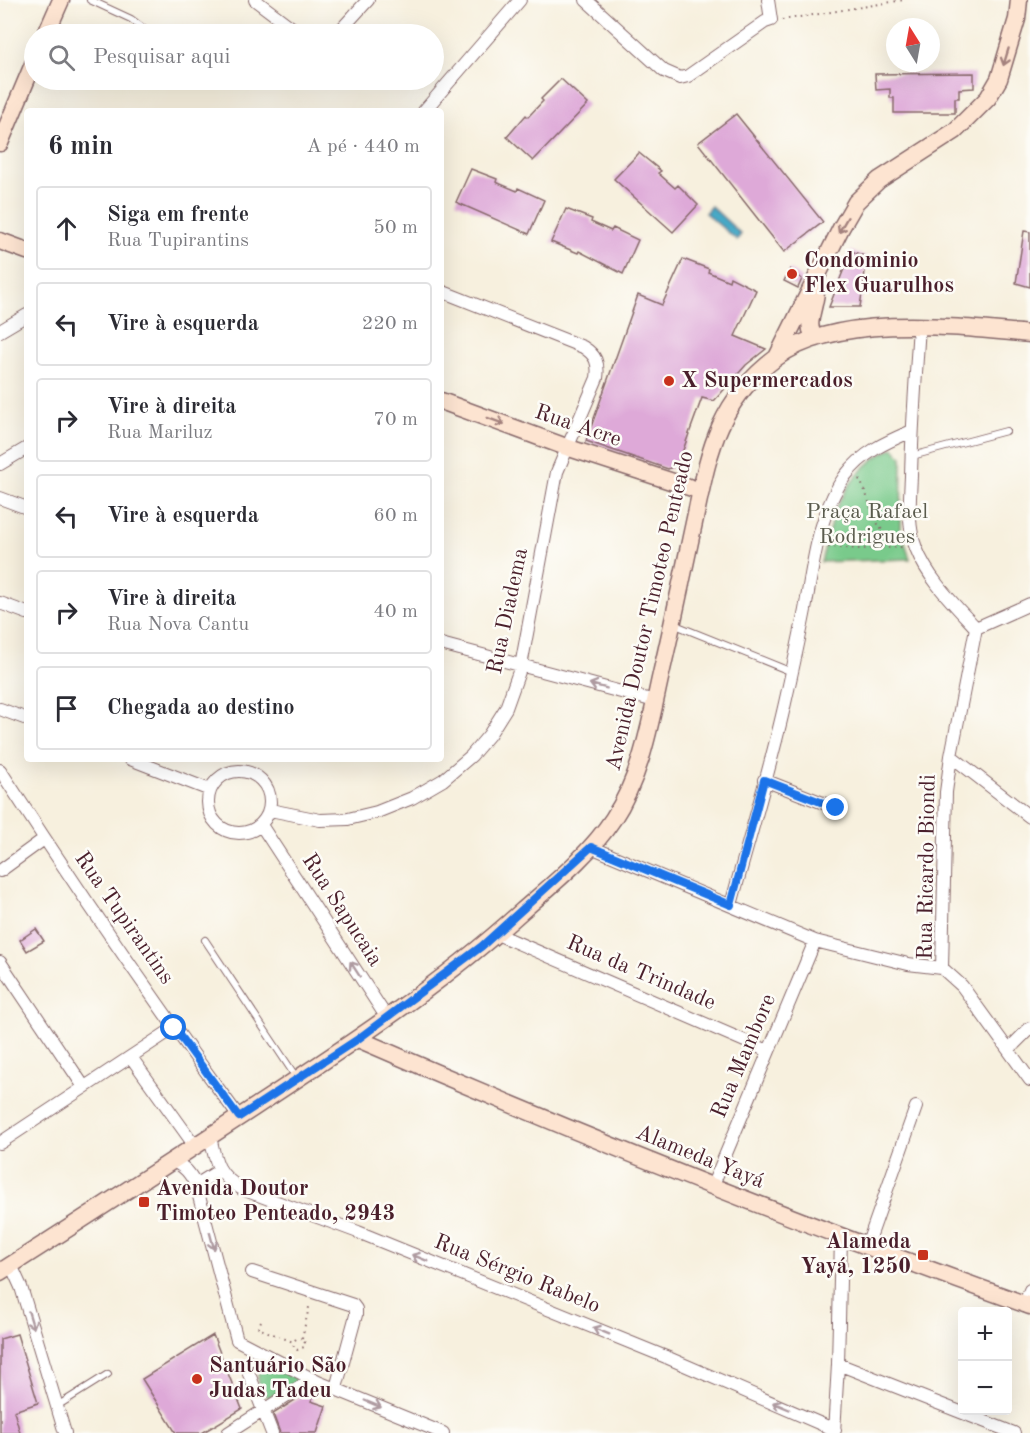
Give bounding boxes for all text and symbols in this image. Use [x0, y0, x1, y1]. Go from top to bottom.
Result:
north arrow [886, 18, 940, 72]
search box [24, 24, 444, 90]
icon: search [45, 41, 78, 74]
text: Pesquisar aqui [93, 46, 230, 68]
one-way arrow [1000, 47, 1011, 66]
text: 6 min [48, 134, 113, 160]
text: A pé · 440 m [306, 137, 420, 157]
text: Siga em frente [107, 204, 249, 226]
icon: ahead [50, 212, 83, 245]
one-way arrow [837, 216, 849, 233]
text: 50 m [373, 218, 418, 238]
text: Rua Tupirantins [107, 231, 249, 251]
place label: Condominio Flex Guarulhos [804, 250, 954, 297]
marker: Condominio Flex Guarulhos [785, 267, 799, 281]
icon: left [50, 308, 83, 341]
text: Vire à esquerda [107, 313, 259, 335]
text: 220 m [362, 314, 418, 334]
place label: X Supermercados [681, 370, 853, 392]
marker: X Supermercados [662, 374, 676, 388]
text: Vire à direita [107, 396, 237, 418]
street label: Rua Acre [532, 401, 624, 451]
icon: right [50, 404, 83, 437]
text: 70 m [373, 410, 418, 430]
one-way arrow [486, 417, 505, 428]
text: Rua Mariluz [107, 423, 213, 443]
street label: Avenida Doutor Timoteo Penteado [602, 449, 698, 773]
icon: left [50, 500, 83, 533]
park label: Praça Rafael Rodrigues [806, 501, 928, 548]
text: Vire à esquerda [107, 505, 259, 527]
text: 60 m [373, 506, 418, 526]
street label: Rua Diadema [484, 546, 532, 676]
text: Vire à direita [107, 588, 237, 610]
icon: right [50, 596, 83, 629]
text: 40 m [373, 602, 418, 622]
text: Rua Nova Cantu [107, 615, 249, 635]
one-way arrow [589, 680, 608, 692]
icon: arrive [50, 692, 83, 725]
text: Chegada ao destino [107, 697, 295, 719]
street label: Rua Ricardo Biondi [914, 774, 940, 960]
route end [822, 794, 848, 820]
street label: Rua Tupirantins [70, 848, 178, 988]
street label: Rua Sapucaia [298, 850, 387, 970]
street label: Rua da Trindade [563, 932, 719, 1014]
one-way arrow [349, 960, 362, 977]
street label: Rua Mambore [708, 991, 780, 1121]
route start [160, 1014, 186, 1040]
street label: Alameda Yayá [633, 1121, 768, 1193]
place label: Avenida Doutor Timoteo Penteado, 2943 [156, 1178, 395, 1225]
marker: Avenida Doutor Timoteo Penteado, 2943 [137, 1195, 151, 1209]
one-way arrow [206, 1231, 218, 1250]
street label: Rua Sérgio Rabelo [431, 1231, 603, 1317]
place label: Alameda Yayá, 1250 [800, 1231, 911, 1278]
marker: Alameda Yayá, 1250 [916, 1248, 930, 1262]
one-way arrow [412, 1251, 430, 1262]
map controls [958, 1307, 1012, 1415]
button: + [958, 1307, 1012, 1361]
one-way arrow [26, 1310, 37, 1329]
one-way arrow [592, 1325, 611, 1336]
place label: Santuário São Judas Tadeu [209, 1355, 347, 1402]
button: − [958, 1361, 1012, 1415]
marker: Santuário São Judas Tadeu [190, 1372, 204, 1386]
one-way arrow [363, 1399, 381, 1410]
one-way arrow [772, 1400, 790, 1412]

